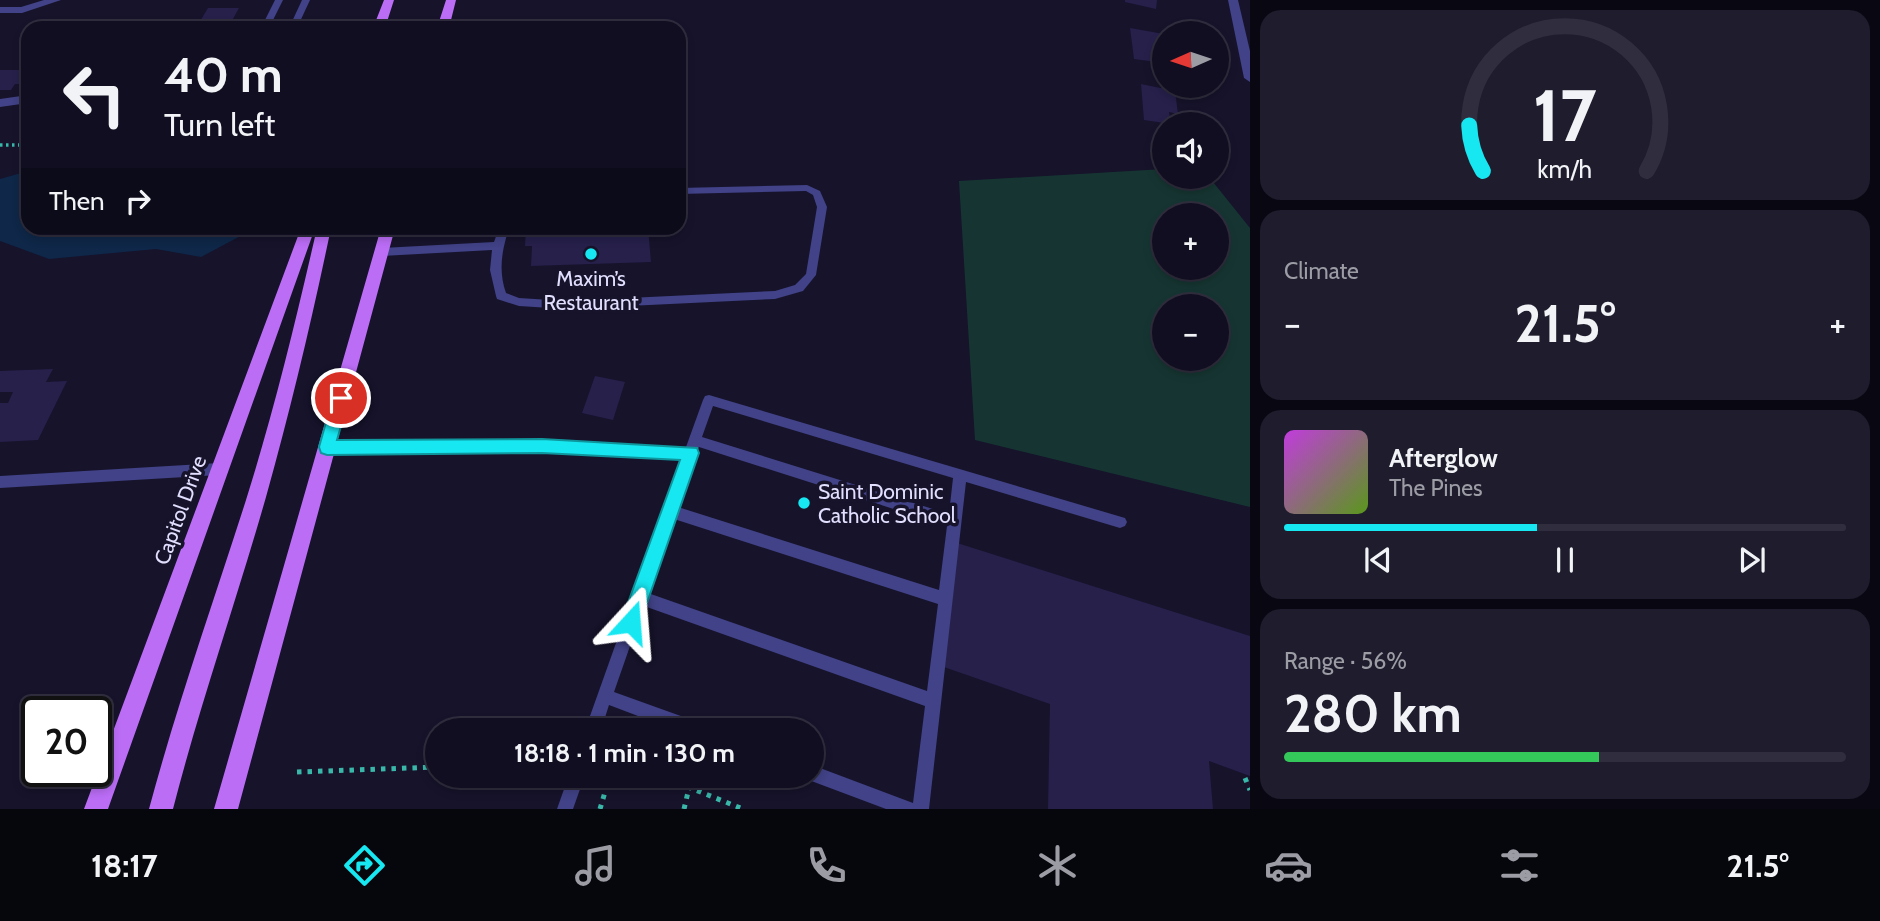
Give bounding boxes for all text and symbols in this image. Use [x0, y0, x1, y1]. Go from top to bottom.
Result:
north arrow [1152, 21, 1228, 98]
map controls [1152, 21, 1229, 371]
text: 40 m [164, 45, 283, 104]
icon: left [49, 49, 140, 140]
text: 17 [1533, 71, 1597, 159]
text: Turn left [164, 105, 275, 144]
button: sound [1152, 112, 1229, 189]
text: km/h [1538, 154, 1592, 184]
icon: right [119, 182, 157, 220]
text: Then [49, 185, 105, 217]
button: + [1152, 203, 1229, 280]
marker: Maxim’s Restaurant [583, 246, 599, 262]
text: Climate [1284, 257, 1359, 285]
place label: Maxim’s Restaurant [543, 266, 639, 315]
text: 21.5° [1514, 292, 1616, 355]
button: − [1152, 294, 1229, 371]
text: − [1284, 300, 1301, 347]
text: + [1829, 300, 1846, 347]
pin [311, 368, 371, 428]
icon: arrive [322, 379, 360, 417]
text: Afterglow [1389, 442, 1498, 474]
street label: Capitol Drive [149, 452, 211, 568]
text: The Pines [1389, 474, 1483, 502]
place label: Saint Dominic Catholic School [818, 479, 956, 528]
marker: Saint Dominic Catholic School [796, 495, 812, 511]
icon: previous [1359, 541, 1397, 579]
icon: pause [1546, 541, 1584, 579]
icon: next [1733, 541, 1771, 579]
position arrow [594, 585, 668, 659]
text: Range · 56% [1284, 647, 1407, 675]
text: 280 km [1284, 682, 1462, 745]
speed limit sign: 20 [21, 696, 112, 787]
text: 18:18 · 1 min · 130 m [514, 737, 735, 769]
icon: directions [340, 841, 389, 890]
icon: music [571, 841, 620, 890]
icon: phone [802, 841, 851, 890]
icon: climate [1033, 841, 1082, 890]
icon: car [1264, 841, 1313, 890]
icon: filters [1495, 841, 1544, 890]
text: 18:17 [91, 846, 157, 885]
text: 21.5° [1727, 846, 1789, 885]

